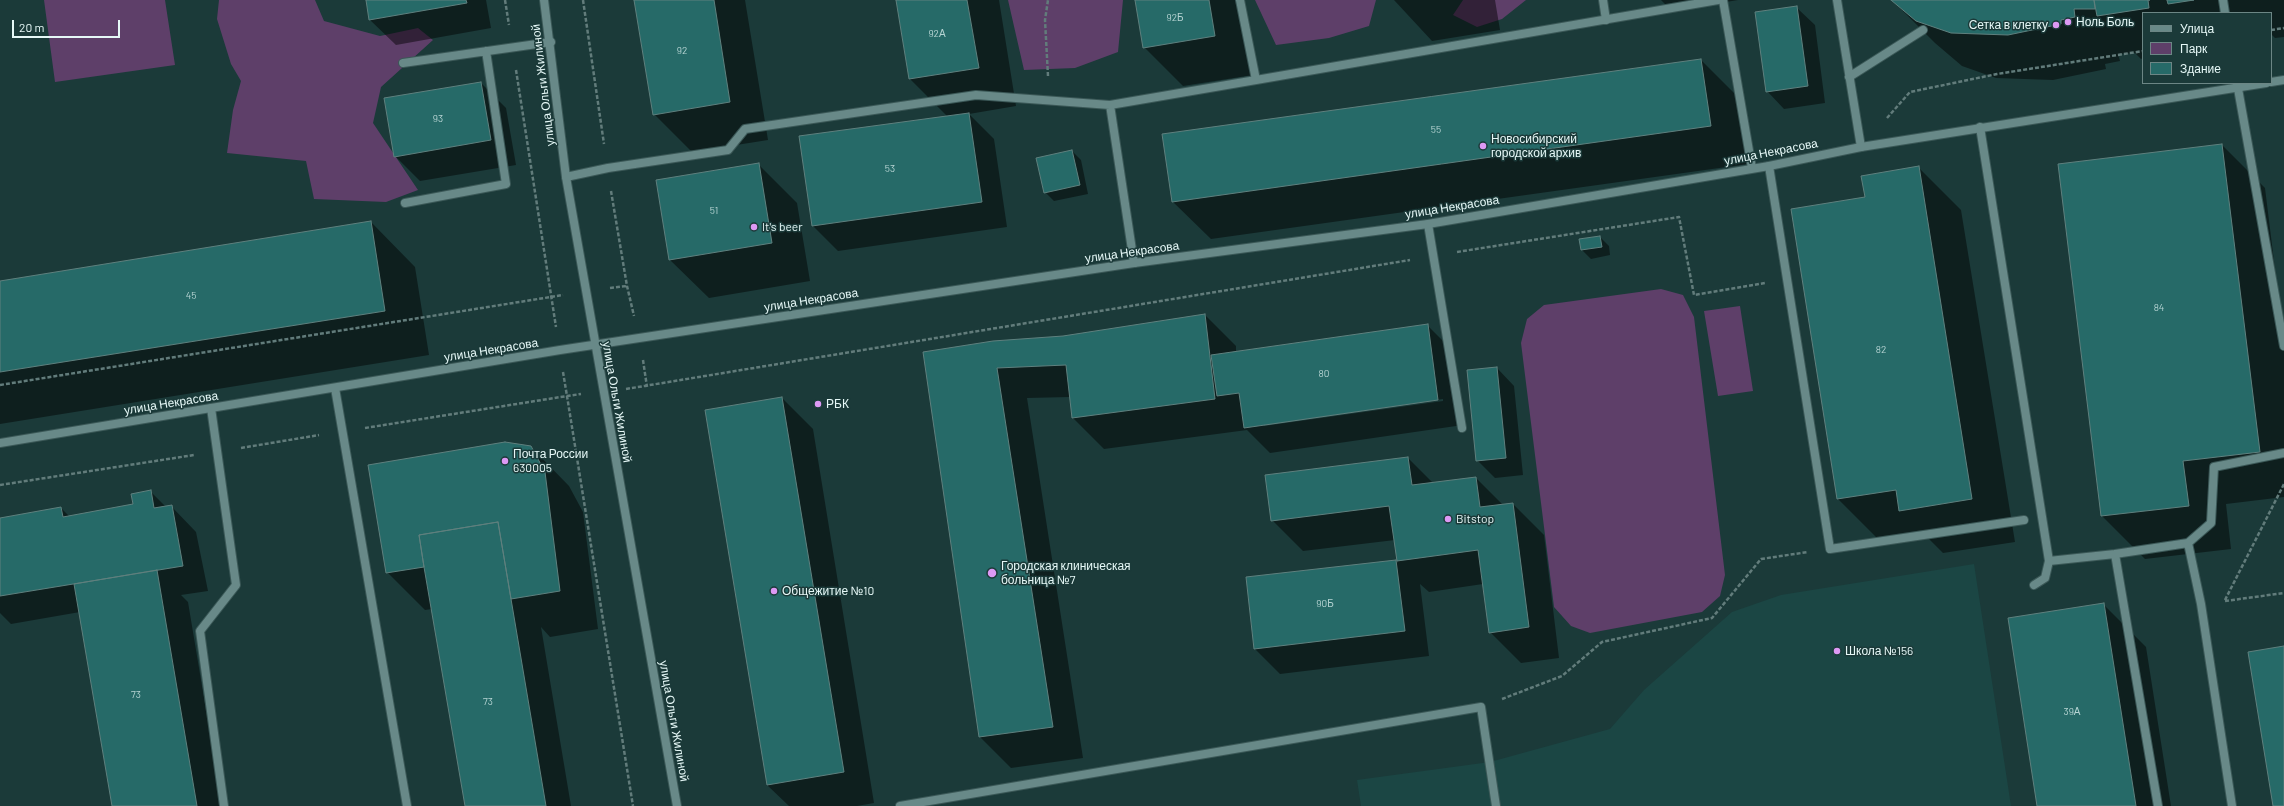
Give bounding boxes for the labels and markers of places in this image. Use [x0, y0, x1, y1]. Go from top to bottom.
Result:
place label: Ноль Боль [2076, 15, 2134, 29]
marker: Ноль Боль [2063, 17, 2073, 27]
place label: Сетка в клетку [1969, 18, 2048, 32]
marker: Сетка в клетку [2051, 20, 2061, 30]
place label: Новосибирский городской архив [1491, 132, 1581, 160]
marker: Новосибирский городской архив [1478, 141, 1488, 151]
place label: It's beer [762, 220, 803, 234]
marker: It's beer [749, 222, 759, 232]
place label: РБК [826, 397, 849, 411]
marker: РБК [813, 399, 823, 409]
place label: Почта России 630005 [513, 447, 588, 475]
marker: Почта России 630005 [500, 456, 510, 466]
place label: Bitstop [1456, 512, 1494, 526]
marker: Bitstop [1443, 514, 1453, 524]
place label: Городская клиническая больница №7 [1001, 559, 1131, 587]
marker: Городская клиническая больница №7 [986, 567, 998, 579]
place label: Общежитие №10 [782, 584, 874, 598]
marker: Общежитие №10 [769, 586, 779, 596]
place label: Школа №156 [1845, 644, 1913, 658]
marker: Школа №156 [1832, 646, 1842, 656]

